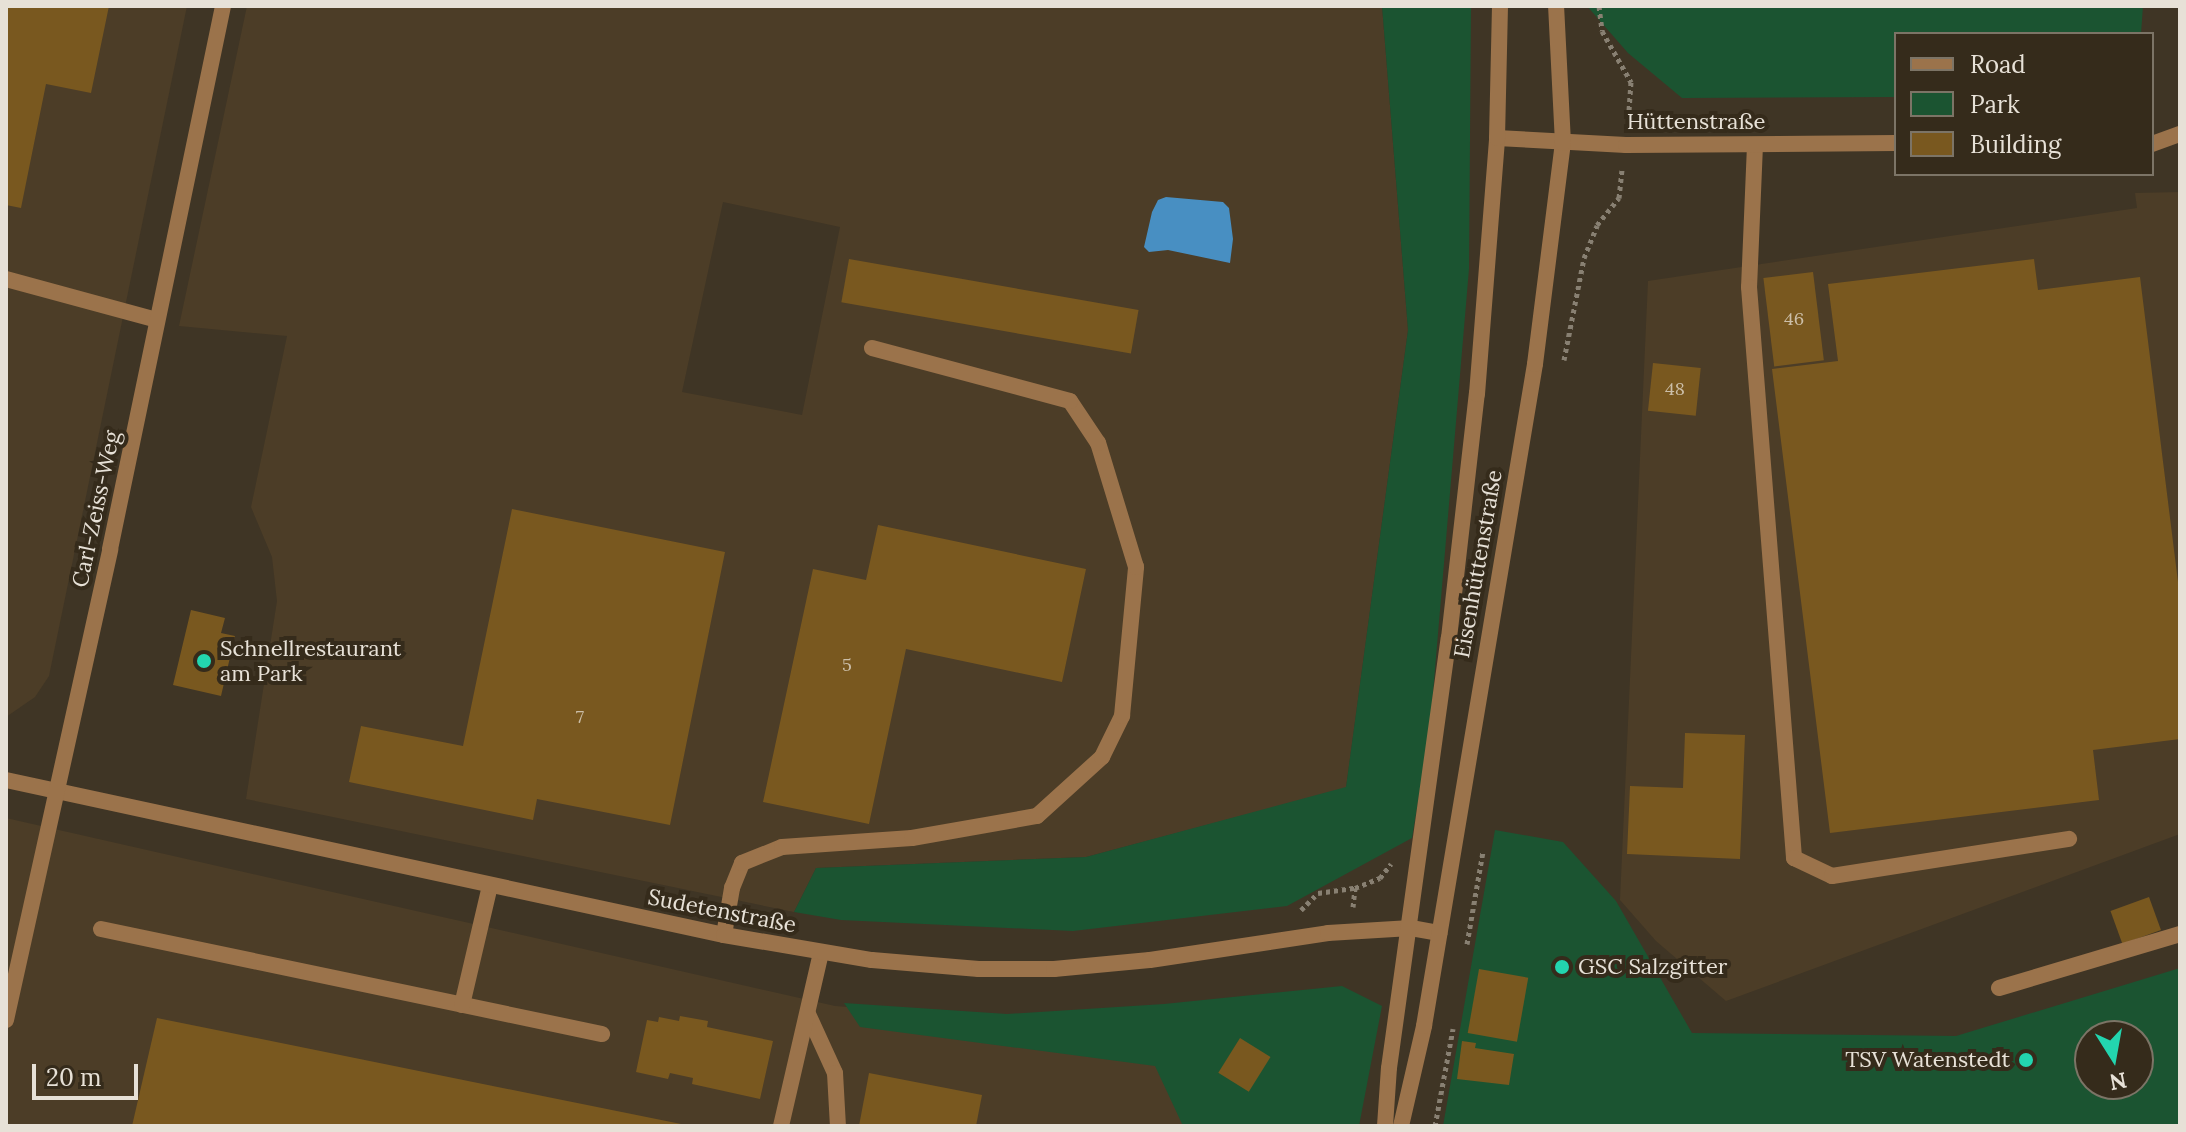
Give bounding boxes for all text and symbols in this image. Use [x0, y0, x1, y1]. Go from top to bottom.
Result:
legend [1894, 32, 2154, 176]
text: Road [1970, 49, 2026, 80]
text: Park [1970, 89, 2020, 120]
street label: Hüttenstraße [1627, 109, 1765, 135]
text: Building [1970, 129, 2061, 160]
house number: 46 [1784, 308, 1804, 330]
house number: 48 [1665, 378, 1685, 400]
street label: Carl-Zeiss-Weg [67, 428, 125, 590]
street label: Eisenhüttenstraße [1448, 468, 1508, 660]
place label: Schnellrestaurant am Park [220, 635, 401, 686]
marker: Schnellrestaurant am Park [195, 652, 213, 670]
house number: 5 [842, 654, 852, 676]
house number: 7 [576, 706, 584, 728]
street label: Sudetenstraße [646, 884, 798, 938]
place label: GSC Salzgitter [1578, 954, 1727, 980]
marker: GSC Salzgitter [1553, 958, 1571, 976]
north arrow [2074, 1020, 2154, 1100]
place label: TSV Watenstedt [1845, 1047, 2010, 1073]
scale bar [36, 1048, 142, 1098]
marker: TSV Watenstedt [2017, 1051, 2035, 1069]
text: 20 m [46, 1062, 102, 1093]
text: N [2107, 1066, 2129, 1097]

